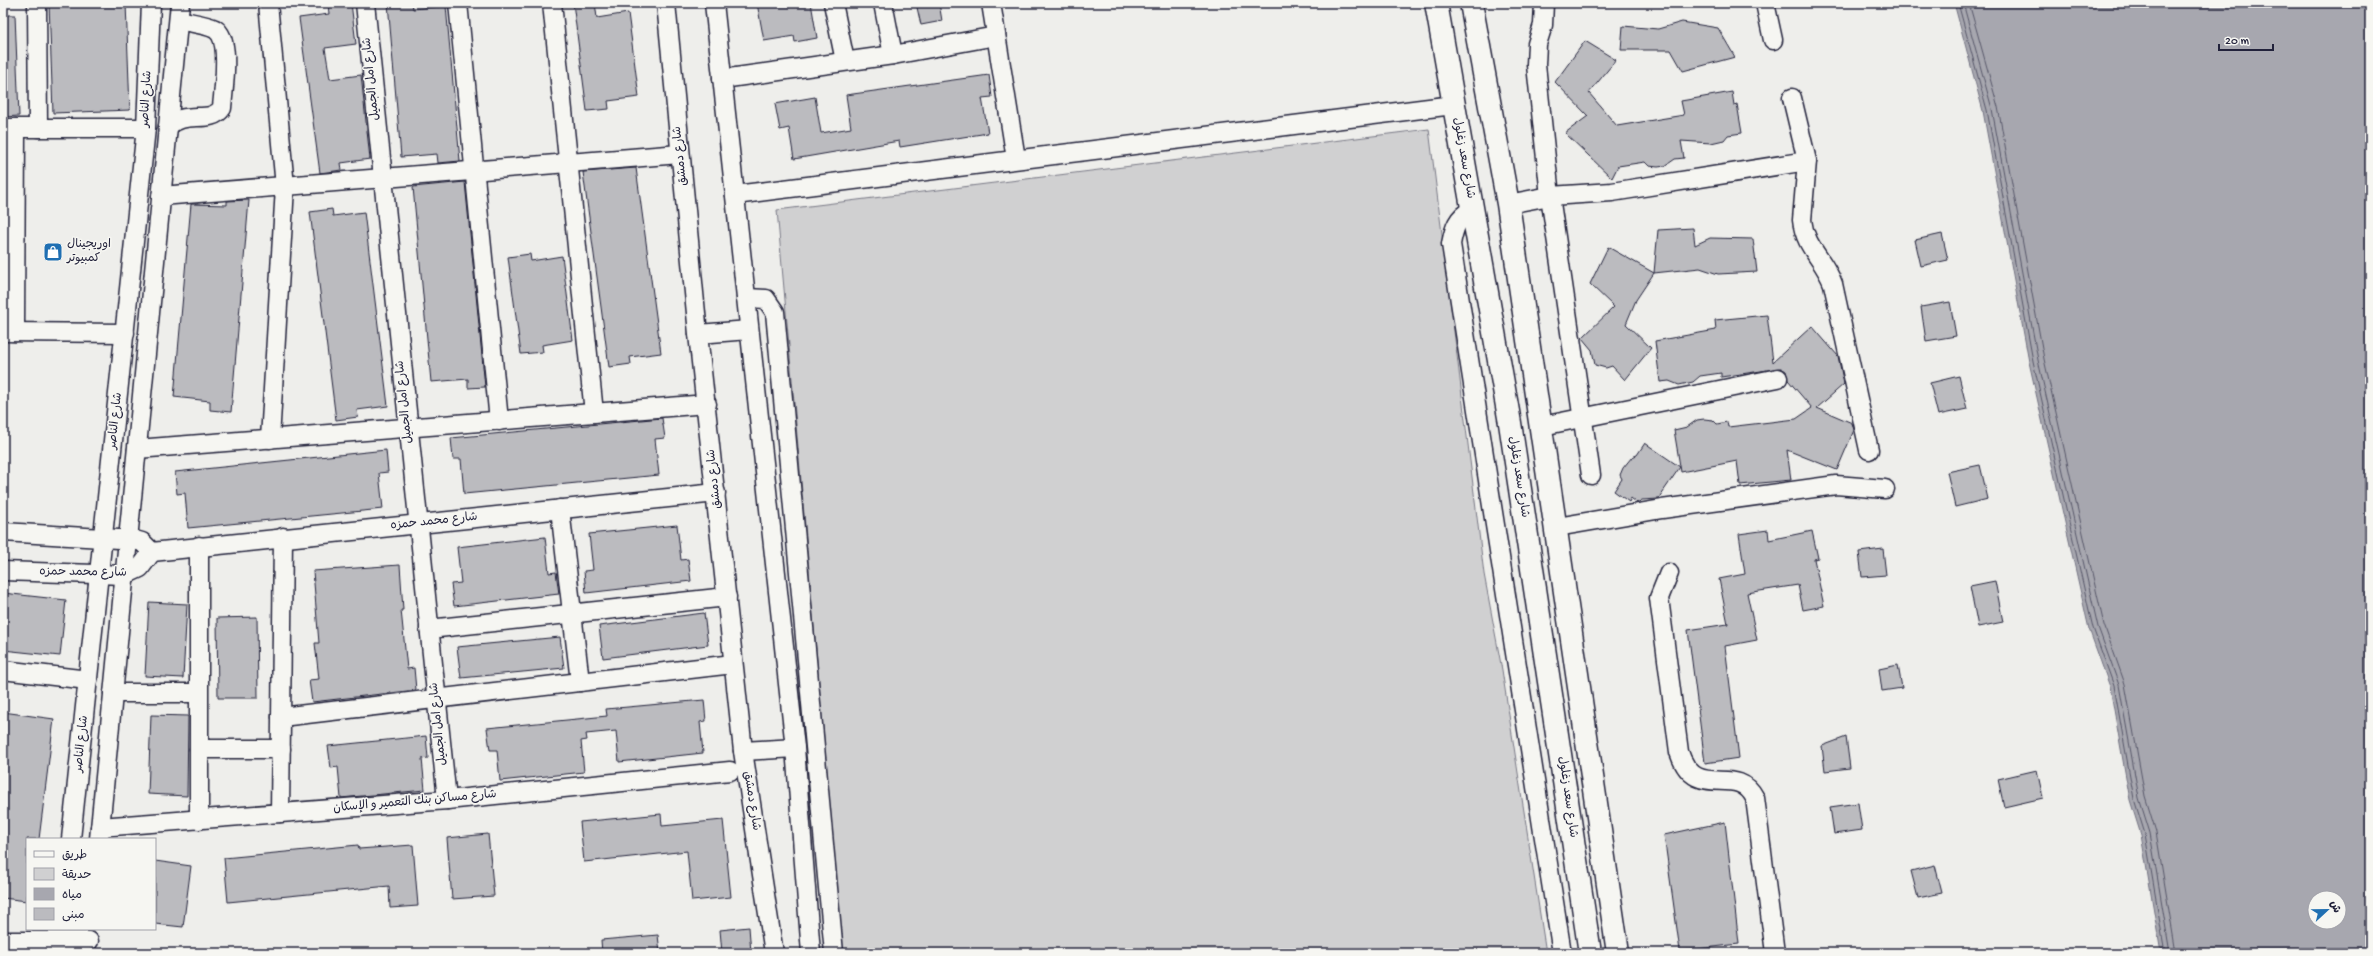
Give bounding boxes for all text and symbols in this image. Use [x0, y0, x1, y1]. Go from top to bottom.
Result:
scale bar [2219, 26, 2273, 52]
text: 20 m [2225, 35, 2250, 49]
street label: شارع امل الجميل [361, 37, 383, 121]
street label: شارع الناصر [138, 70, 155, 129]
street label: شارع سعد زغلول [1449, 116, 1477, 200]
street label: شارع دمشق [671, 126, 691, 186]
place label: اوريجينال كمبيوتر [66, 237, 111, 266]
shop icon: اوريجينال كمبيوتر [42, 241, 64, 263]
street label: شارع امل الجميل [394, 360, 416, 444]
street label: شارع الناصر [106, 392, 126, 451]
street label: شارع سعد زغلول [1505, 435, 1531, 519]
street label: شارع دمشق [705, 449, 725, 509]
street label: شارع محمد حمزه [390, 510, 478, 534]
street label: شارع محمد حمزه [39, 565, 127, 581]
street label: شارع امل الجميل [428, 682, 450, 766]
street label: شارع الناصر [72, 715, 92, 774]
street label: شارع سعد زغلول [1554, 755, 1580, 839]
street label: شارع دمشق [739, 770, 763, 832]
street label: شارع مساكن بنك التعمير و الإسكان [333, 788, 497, 816]
legend [26, 838, 156, 930]
text: طريق [62, 849, 87, 863]
text: حديقة [62, 869, 91, 883]
text: مياه [62, 889, 82, 903]
north arrow [2307, 890, 2347, 930]
text: ش [2327, 899, 2342, 915]
text: مبنى [62, 909, 85, 923]

